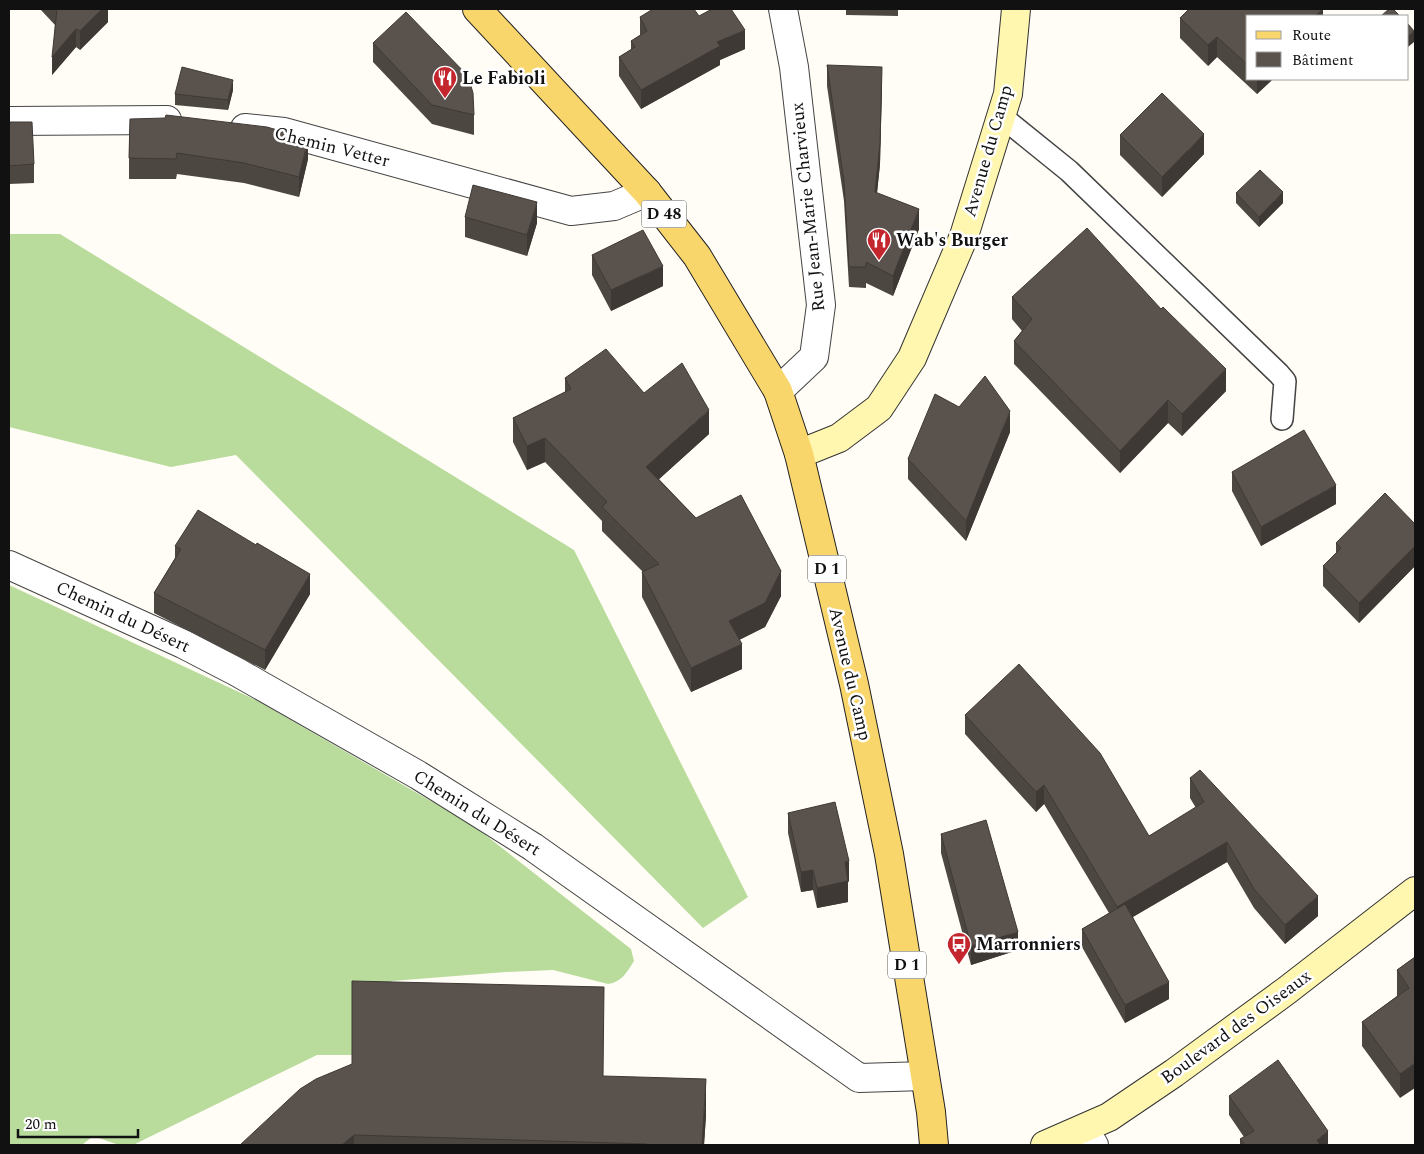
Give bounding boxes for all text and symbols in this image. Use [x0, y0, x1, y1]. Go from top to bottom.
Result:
legend [1246, 15, 1409, 80]
text: Route [1292, 24, 1331, 47]
text: Bâtiment [1292, 49, 1353, 72]
restaurant icon: Le Fabioli [432, 65, 458, 99]
place label: Le Fabioli [462, 65, 546, 92]
street label: Avenue du Camp [956, 82, 1020, 220]
street label: Rue Jean-Marie Charvieux [784, 101, 832, 313]
street label: Chemin Vetter [271, 120, 393, 174]
road number: D 48 [642, 200, 686, 228]
restaurant icon: Wab's Burger [866, 227, 892, 261]
place label: Wab's Burger [896, 227, 1008, 254]
road number: D 1 [808, 556, 846, 582]
street label: Chemin du Désert [51, 574, 195, 660]
street label: Avenue du Camp [822, 605, 878, 743]
street label: Chemin du Désert [408, 763, 546, 863]
bus stop icon: Marronniers [946, 931, 972, 965]
place label: Marronniers [976, 931, 1081, 958]
road number: D 1 [888, 952, 926, 978]
street label: Boulevard des Oiseaux [1155, 963, 1317, 1091]
scale bar [18, 1106, 138, 1138]
text: 20 m [25, 1113, 57, 1136]

